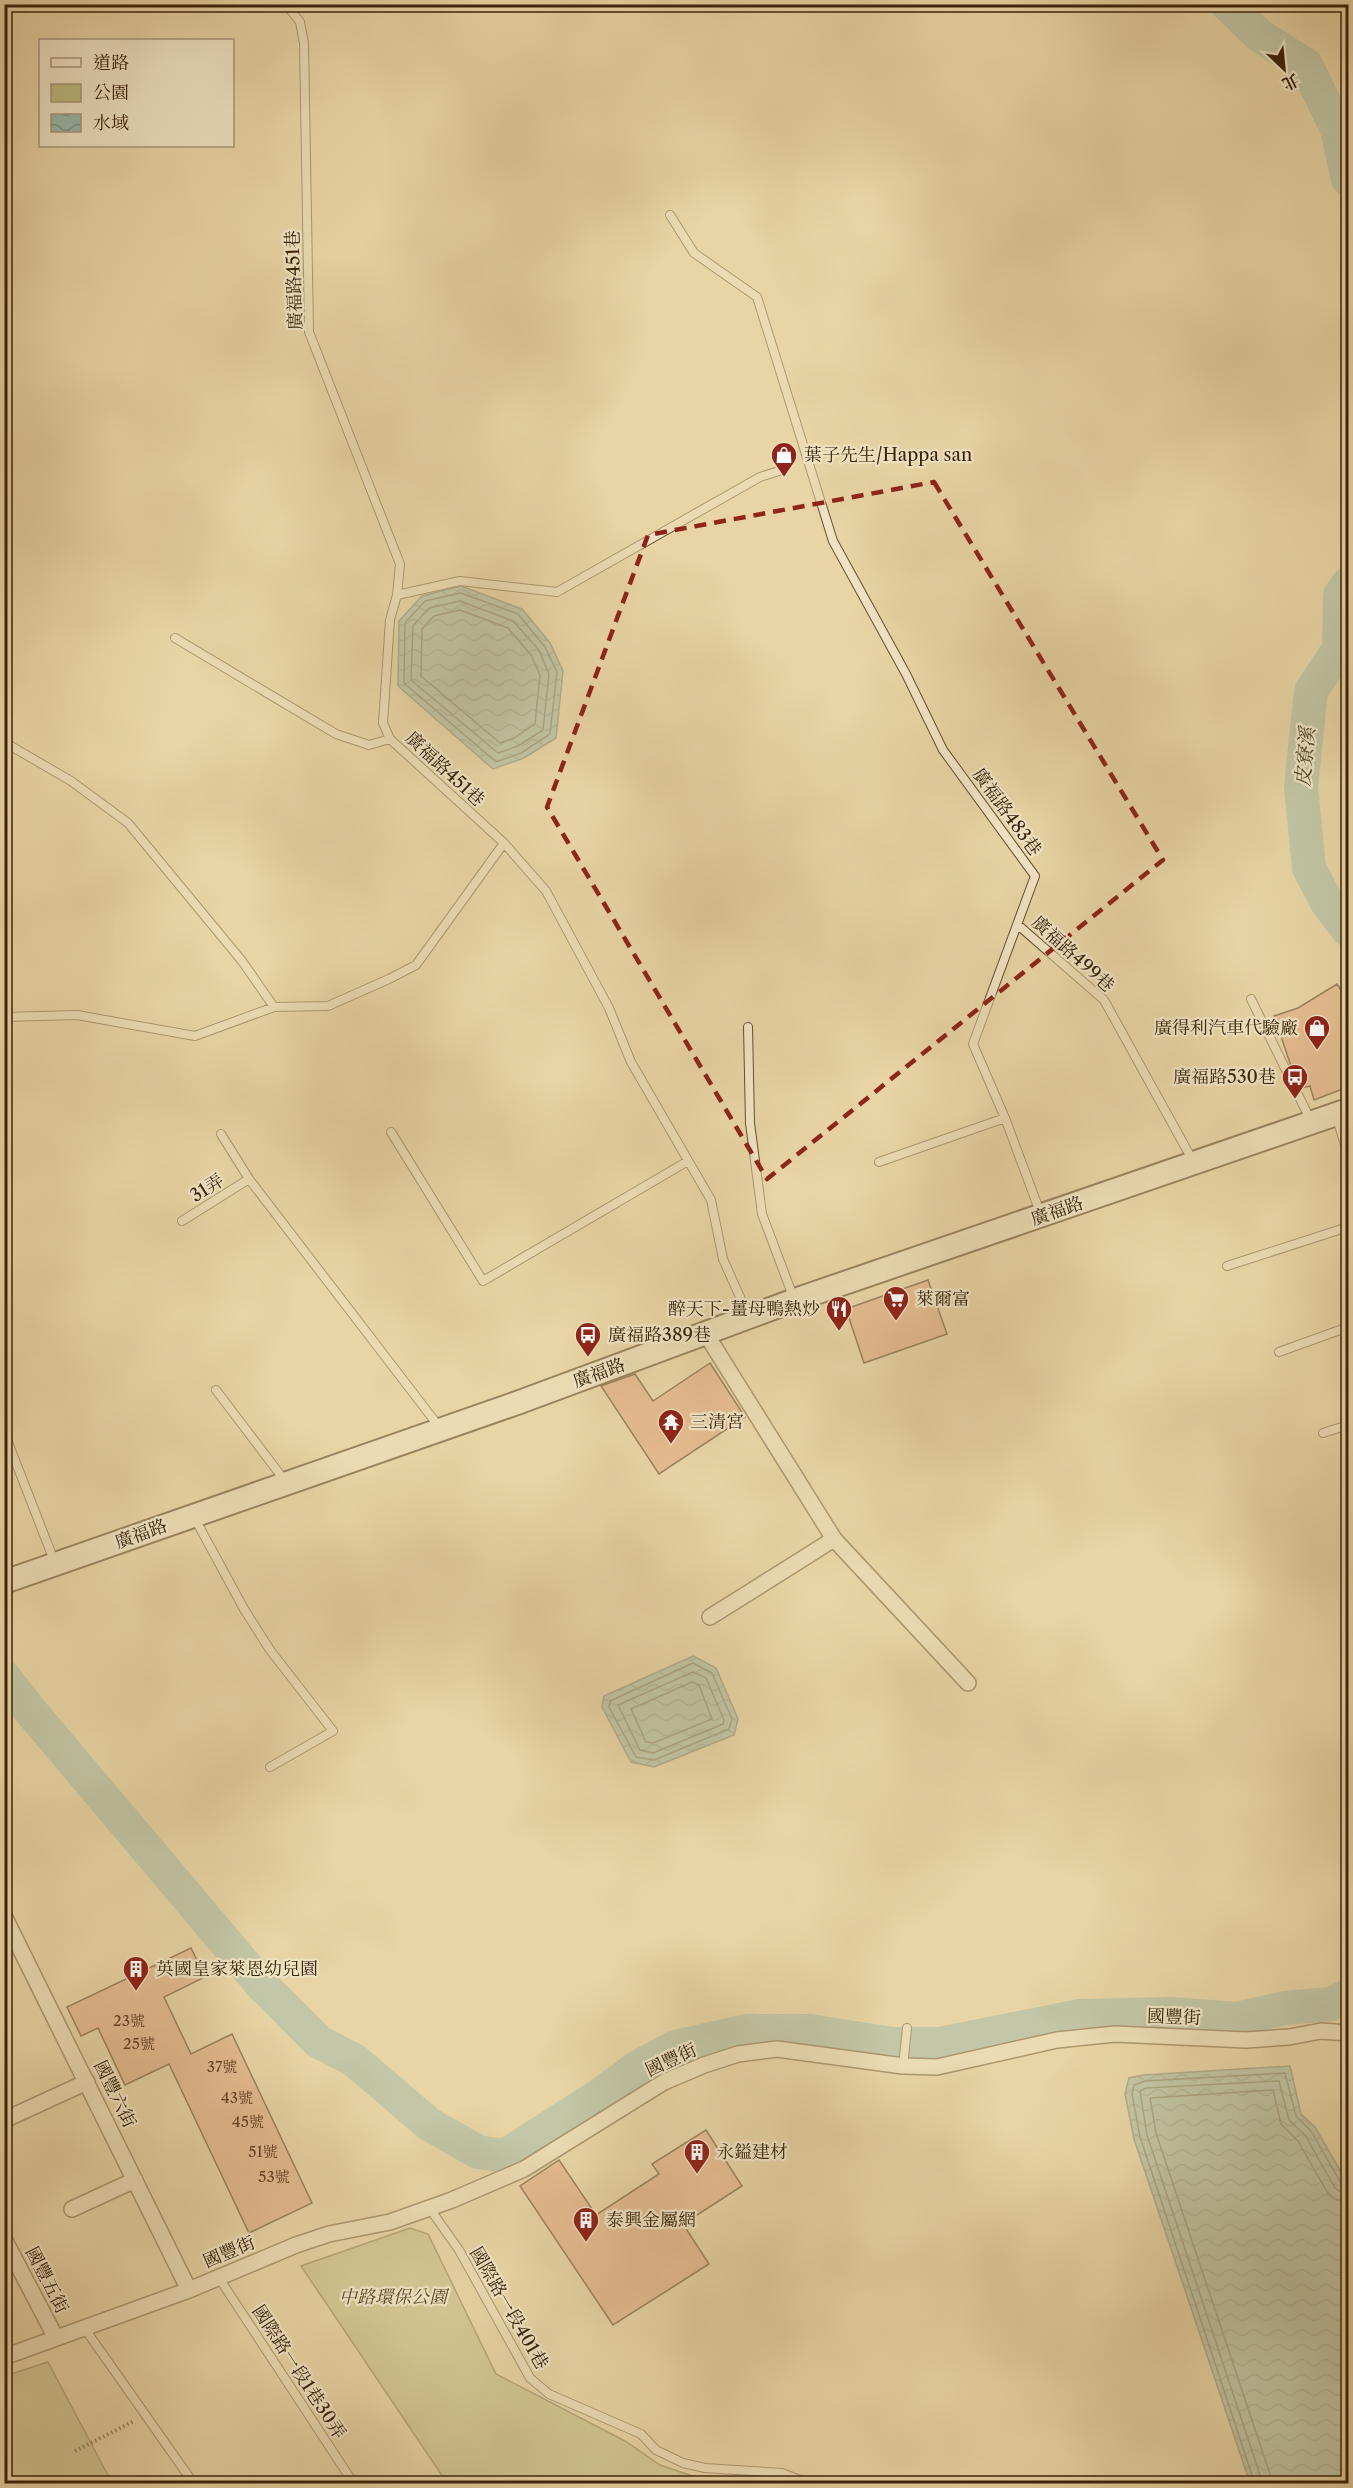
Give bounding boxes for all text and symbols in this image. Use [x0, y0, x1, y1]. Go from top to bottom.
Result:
legend [39, 39, 234, 147]
north arrow [1254, 39, 1314, 99]
text: 道路 [93, 52, 129, 74]
text: 北 [1279, 70, 1302, 95]
text: 公園 [93, 82, 129, 104]
text: 水域 [93, 112, 129, 134]
street label: 廣福路451巷 [281, 230, 307, 330]
shop icon: 葉子先生/Happa san [769, 440, 799, 478]
place label: 葉子先生/Happa san [804, 444, 972, 466]
water label: 皮寮溪 [1290, 724, 1320, 788]
street label: 廣福路451巷 [401, 727, 489, 811]
street label: 廣福路483巷 [968, 764, 1046, 860]
street label: 廣福路499巷 [1027, 911, 1119, 997]
shop icon: 廣得利汽車代驗廠 [1302, 1013, 1332, 1051]
place label: 廣得利汽車代驗廠 [1154, 1017, 1298, 1039]
bus stop icon: 廣福路530巷 [1280, 1062, 1310, 1100]
place label: 廣福路530巷 [1173, 1066, 1276, 1088]
street label: 31弄 [186, 1169, 228, 1207]
street label: 廣福路 [1028, 1192, 1086, 1230]
supermarket icon: 萊爾富 [881, 1284, 911, 1322]
place label: 萊爾富 [916, 1288, 970, 1310]
restaurant icon: 醉天下-薑母鴨熱炒 [824, 1294, 854, 1332]
place label: 醉天下-薑母鴨熱炒 [668, 1298, 820, 1320]
bus stop icon: 廣福路389巷 [573, 1320, 603, 1358]
place label: 廣福路389巷 [608, 1324, 711, 1346]
street label: 廣福路 [570, 1353, 628, 1393]
temple icon: 三清宮 [656, 1407, 686, 1445]
place label: 三清宮 [690, 1411, 744, 1433]
street label: 廣福路 [112, 1514, 170, 1554]
building icon: 英國皇家萊恩幼兒園 [121, 1954, 151, 1992]
place label: 英國皇家萊恩幼兒園 [156, 1958, 318, 1980]
street label: 國豐街 [1147, 2005, 1201, 2029]
house number: 23號 [113, 2011, 145, 2030]
house number: 25號 [123, 2034, 155, 2053]
street label: 國豐街 [642, 2039, 700, 2081]
street label: 國豐六街 [89, 2057, 141, 2131]
house number: 37號 [207, 2057, 237, 2076]
house number: 43號 [221, 2088, 253, 2107]
house number: 45號 [232, 2112, 264, 2131]
building icon: 永鎰建材 [682, 2137, 712, 2175]
place label: 永鎰建材 [716, 2141, 788, 2163]
house number: 51號 [248, 2142, 278, 2161]
house number: 53號 [258, 2167, 290, 2186]
building icon: 泰興金屬網 [571, 2205, 601, 2243]
place label: 泰興金屬網 [606, 2209, 696, 2231]
street label: 國豐街 [200, 2231, 258, 2273]
street label: 國豐五街 [21, 2243, 73, 2317]
street label: 國際路一段401巷 [465, 2243, 553, 2373]
park label: 中路環保公園 [339, 2286, 450, 2308]
street label: 國際路一段1巷30弄 [248, 2301, 350, 2443]

